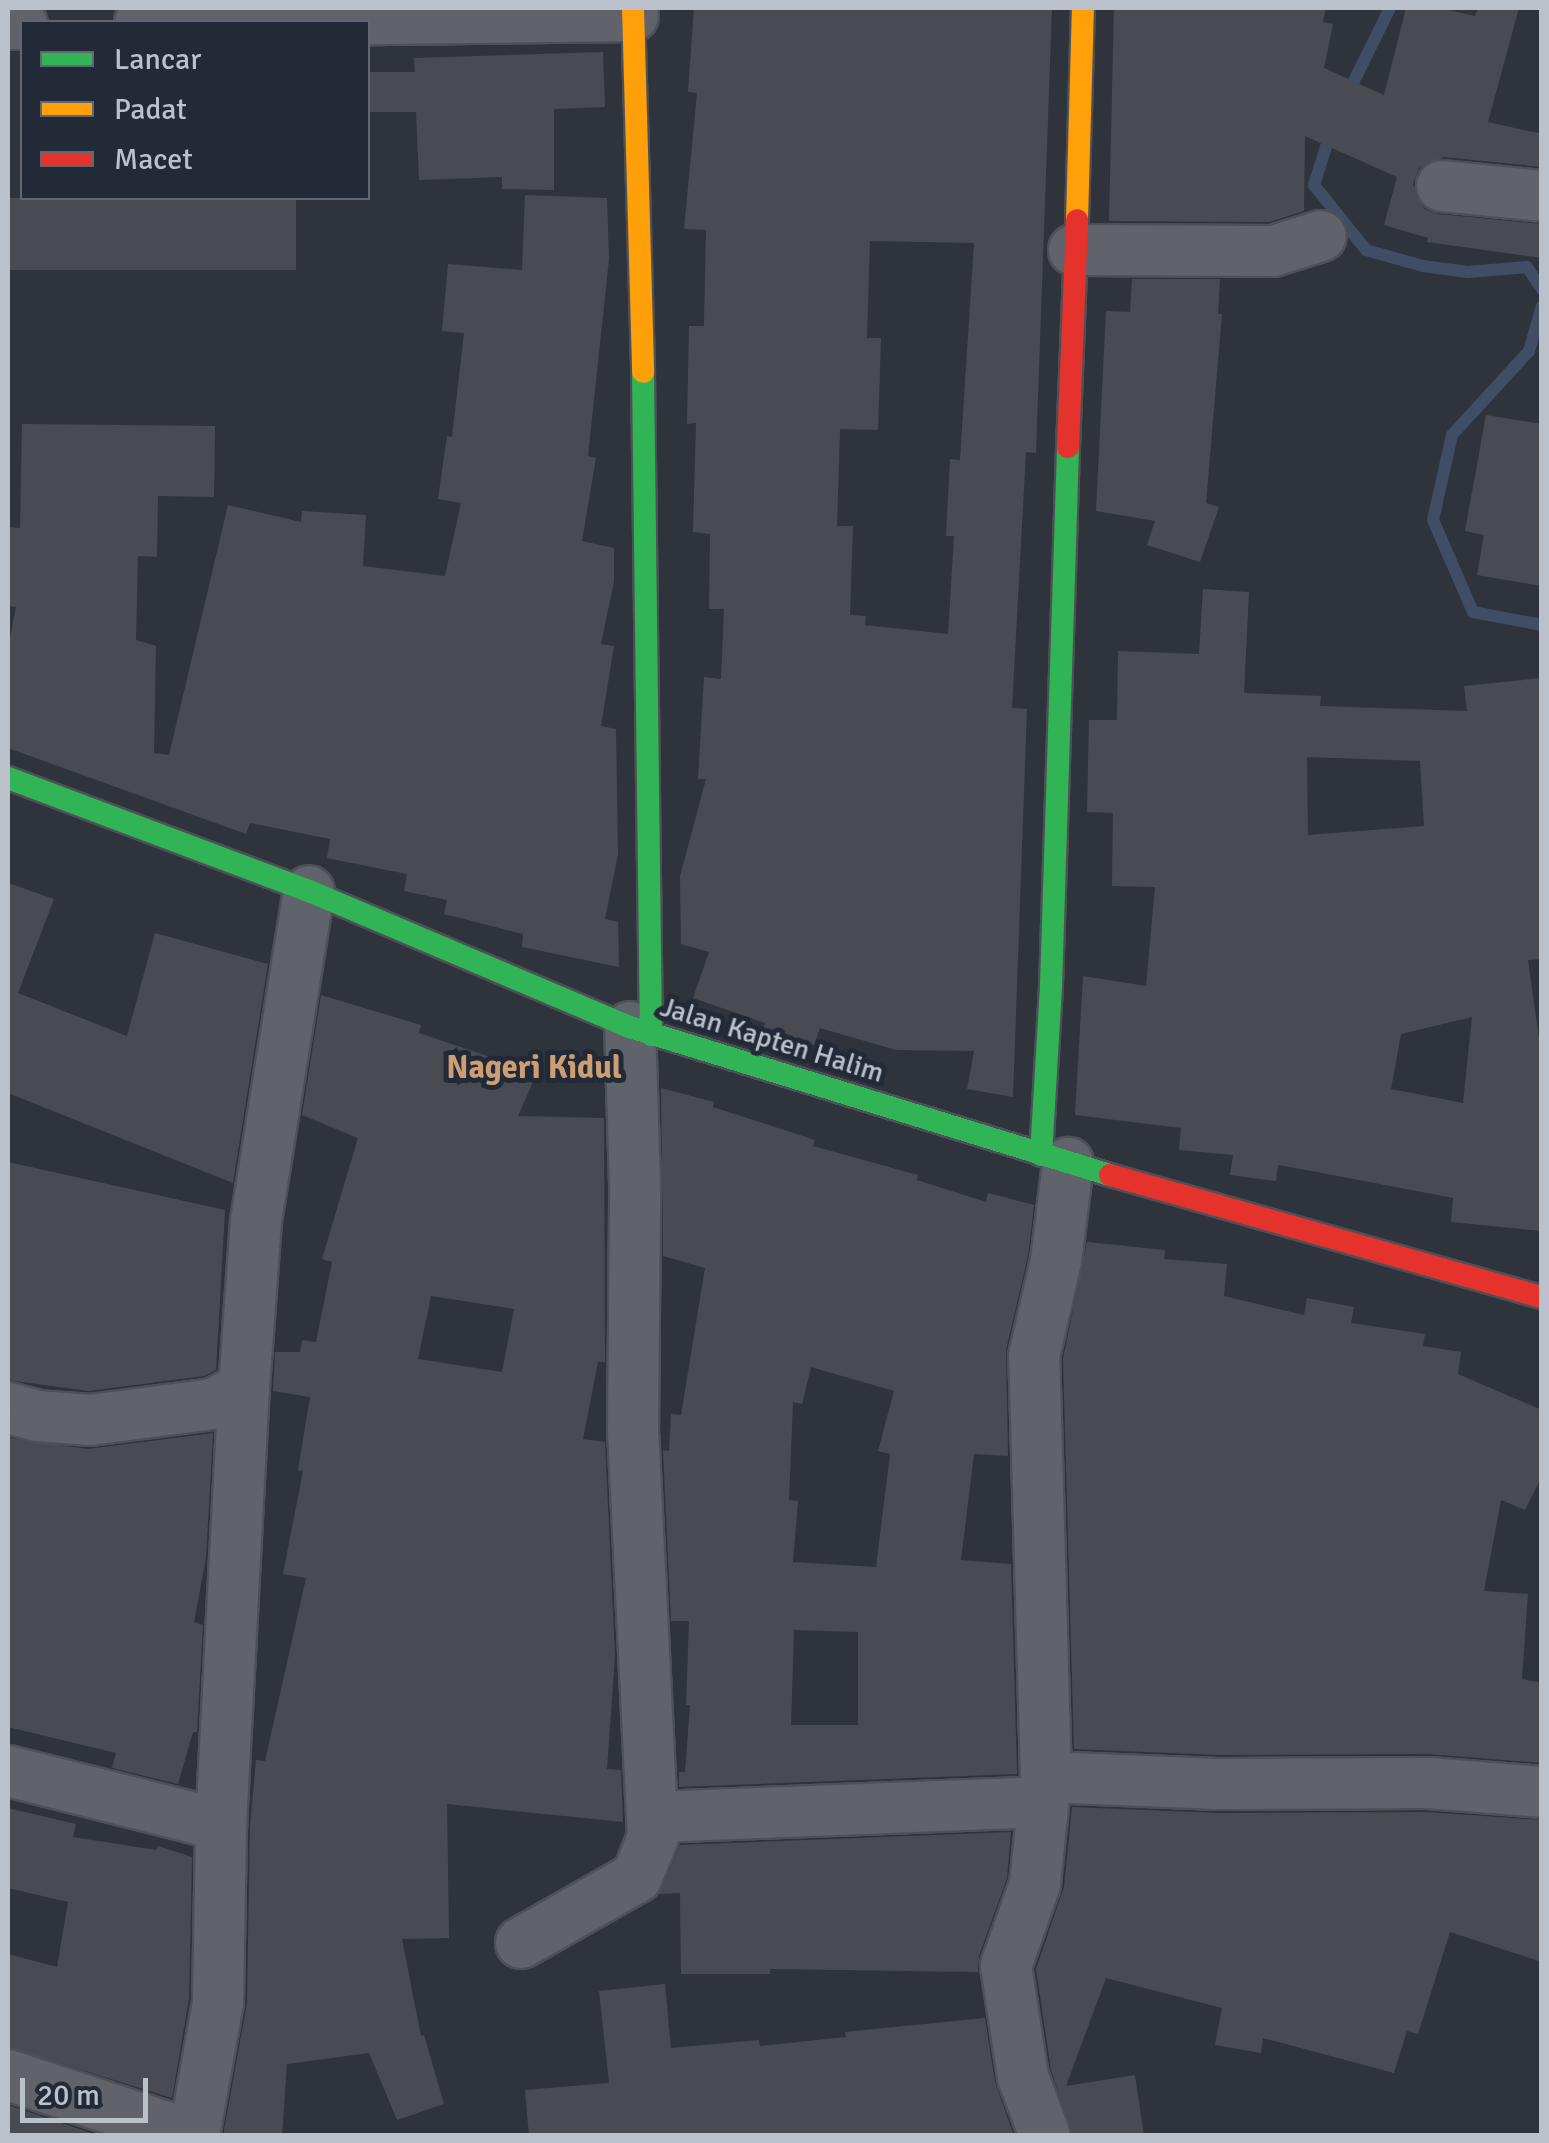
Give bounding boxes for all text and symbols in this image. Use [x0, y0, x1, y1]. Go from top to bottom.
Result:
legend [20, 20, 370, 200]
text: Lancar [114, 41, 201, 78]
text: Padat [114, 91, 187, 128]
text: Macet [114, 141, 193, 178]
street label: Jalan Kapten Halim [656, 990, 888, 1090]
district label: Nageri Kidul [446, 1049, 622, 1087]
scale bar [25, 2058, 152, 2120]
text: 20 m [37, 2077, 100, 2114]

